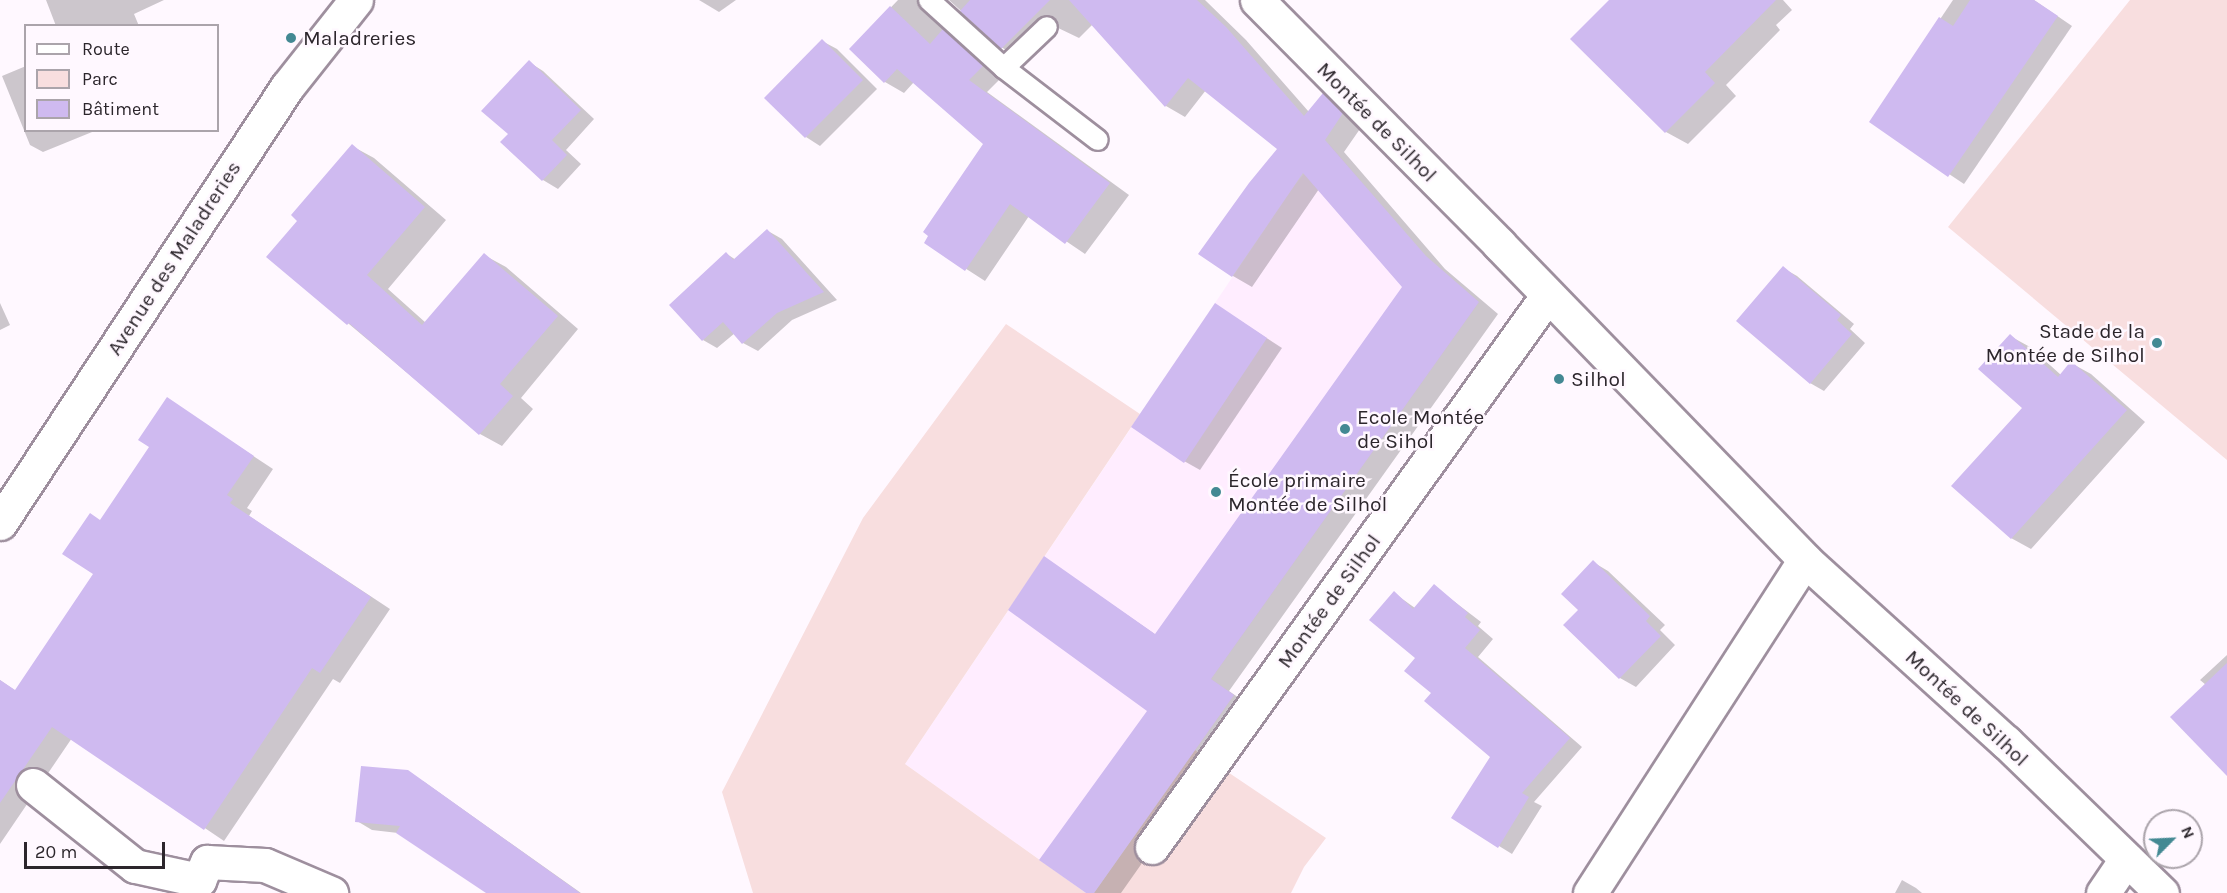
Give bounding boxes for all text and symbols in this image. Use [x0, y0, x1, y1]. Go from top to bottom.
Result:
legend [24, 24, 219, 132]
place label: Maladreries [303, 25, 416, 51]
marker: Maladreries [284, 31, 298, 45]
text: Route [82, 38, 130, 60]
street label: Montée de Silhol [1312, 57, 1442, 187]
text: Parc [82, 68, 118, 90]
text: Bâtiment [82, 98, 159, 120]
street label: Avenue des Maladreries [102, 156, 246, 360]
place label: Stade de la Montée de Silhol [1986, 318, 2145, 368]
marker: Stade de la Montée de Silhol [2150, 336, 2164, 350]
place label: Silhol [1571, 366, 1626, 392]
marker: Silhol [1552, 372, 1566, 386]
place label: Ecole Montée de Sihol [1357, 404, 1484, 454]
marker: Ecole Montée de Sihol [1338, 422, 1352, 436]
place label: École primaire Montée de Silhol [1228, 467, 1387, 517]
marker: École primaire Montée de Silhol [1209, 485, 1223, 499]
street label: Montée de Silhol [1272, 529, 1386, 673]
street label: Montée de Silhol [1900, 644, 2034, 772]
north arrow [2143, 809, 2203, 869]
text: N [2177, 823, 2199, 841]
scale bar [27, 830, 168, 868]
text: 20 m [35, 841, 77, 863]

